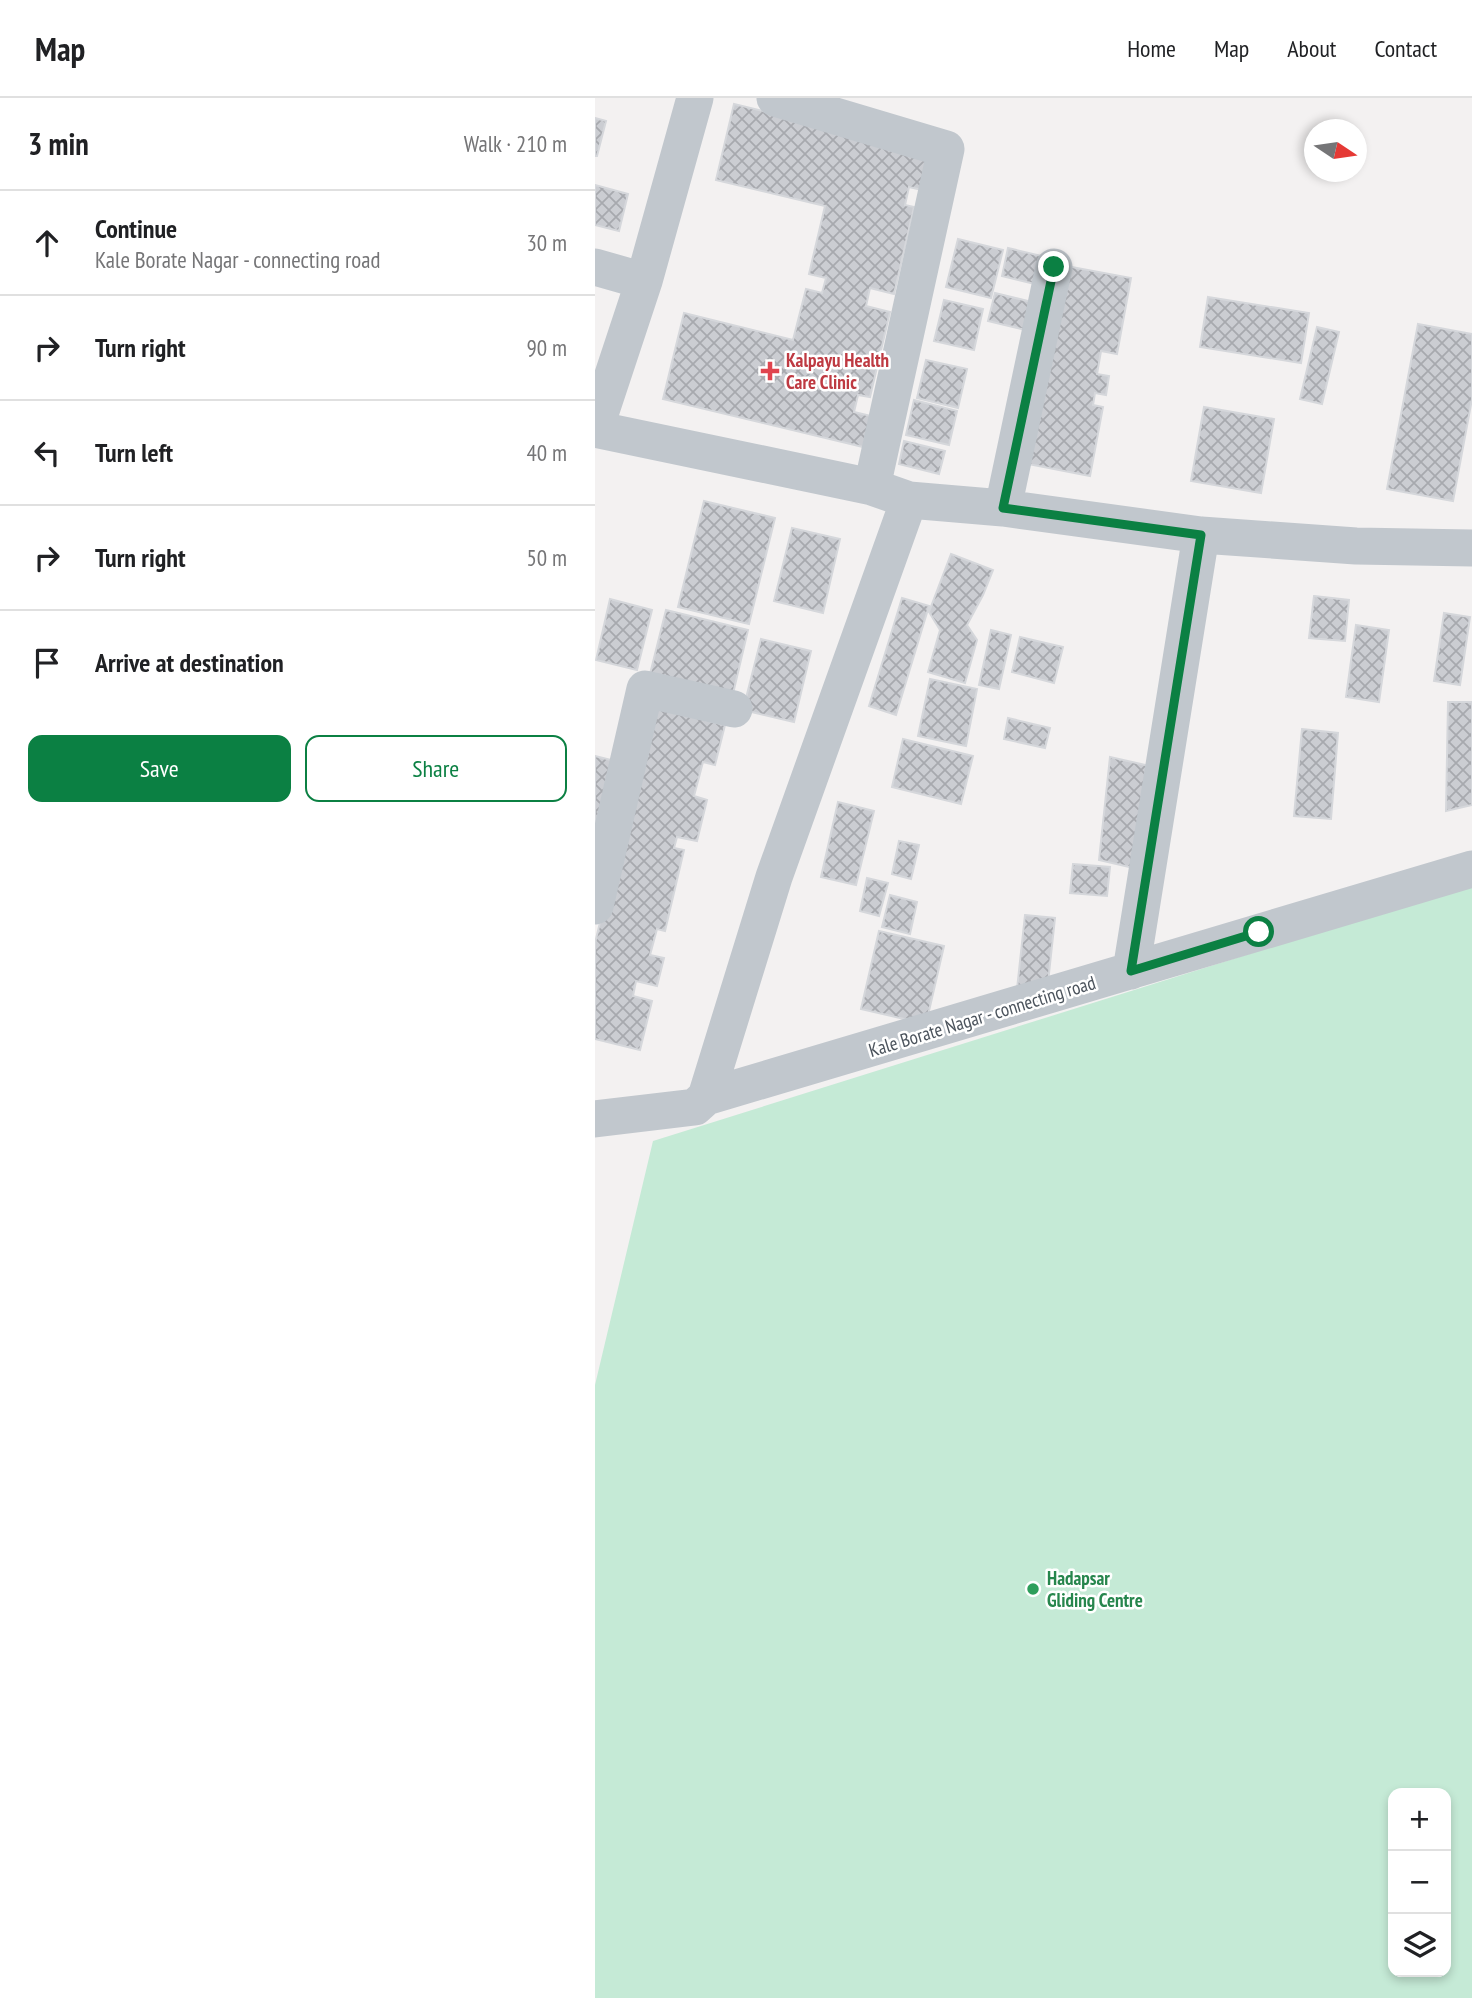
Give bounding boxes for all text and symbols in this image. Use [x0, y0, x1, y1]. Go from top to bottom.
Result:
text: Map [35, 27, 85, 70]
text: Home [1127, 33, 1176, 64]
text: Map [1214, 33, 1249, 64]
text: About [1287, 33, 1336, 64]
text: Contact [1374, 33, 1437, 64]
north arrow [1304, 119, 1367, 182]
text: 3 min [28, 124, 89, 163]
text: Walk · 210 m [464, 129, 567, 158]
text: Continue [95, 212, 177, 245]
icon: ahead [28, 224, 66, 262]
text: 30 m [526, 228, 567, 257]
text: Kale Borate Nagar - connecting road [95, 245, 380, 274]
route end [1038, 251, 1069, 282]
icon: right [28, 329, 66, 367]
text: Turn right [95, 331, 186, 364]
text: 90 m [526, 333, 567, 362]
place label: Kalpayu Health Care Clinic [786, 348, 889, 394]
marker: Kalpayu Health Care Clinic [760, 361, 780, 381]
icon: left [28, 434, 66, 472]
text: Turn left [95, 436, 173, 469]
text: 40 m [526, 438, 567, 467]
icon: right [28, 539, 66, 577]
text: Turn right [95, 541, 186, 574]
text: 50 m [526, 543, 567, 572]
icon: arrive [28, 644, 66, 682]
text: Arrive at destination [95, 646, 284, 679]
button: Save [28, 735, 291, 802]
button: Share [305, 735, 567, 802]
route start [1243, 916, 1274, 947]
street label: Kale Borate Nagar - connecting road [866, 970, 1098, 1062]
place label: Hadapsar Gliding Centre [1047, 1566, 1143, 1612]
marker: Hadapsar Gliding Centre [1025, 1581, 1041, 1597]
map controls [1388, 1788, 1451, 1977]
button: + [1388, 1788, 1451, 1851]
button: − [1388, 1851, 1451, 1914]
button: layers [1388, 1914, 1451, 1977]

